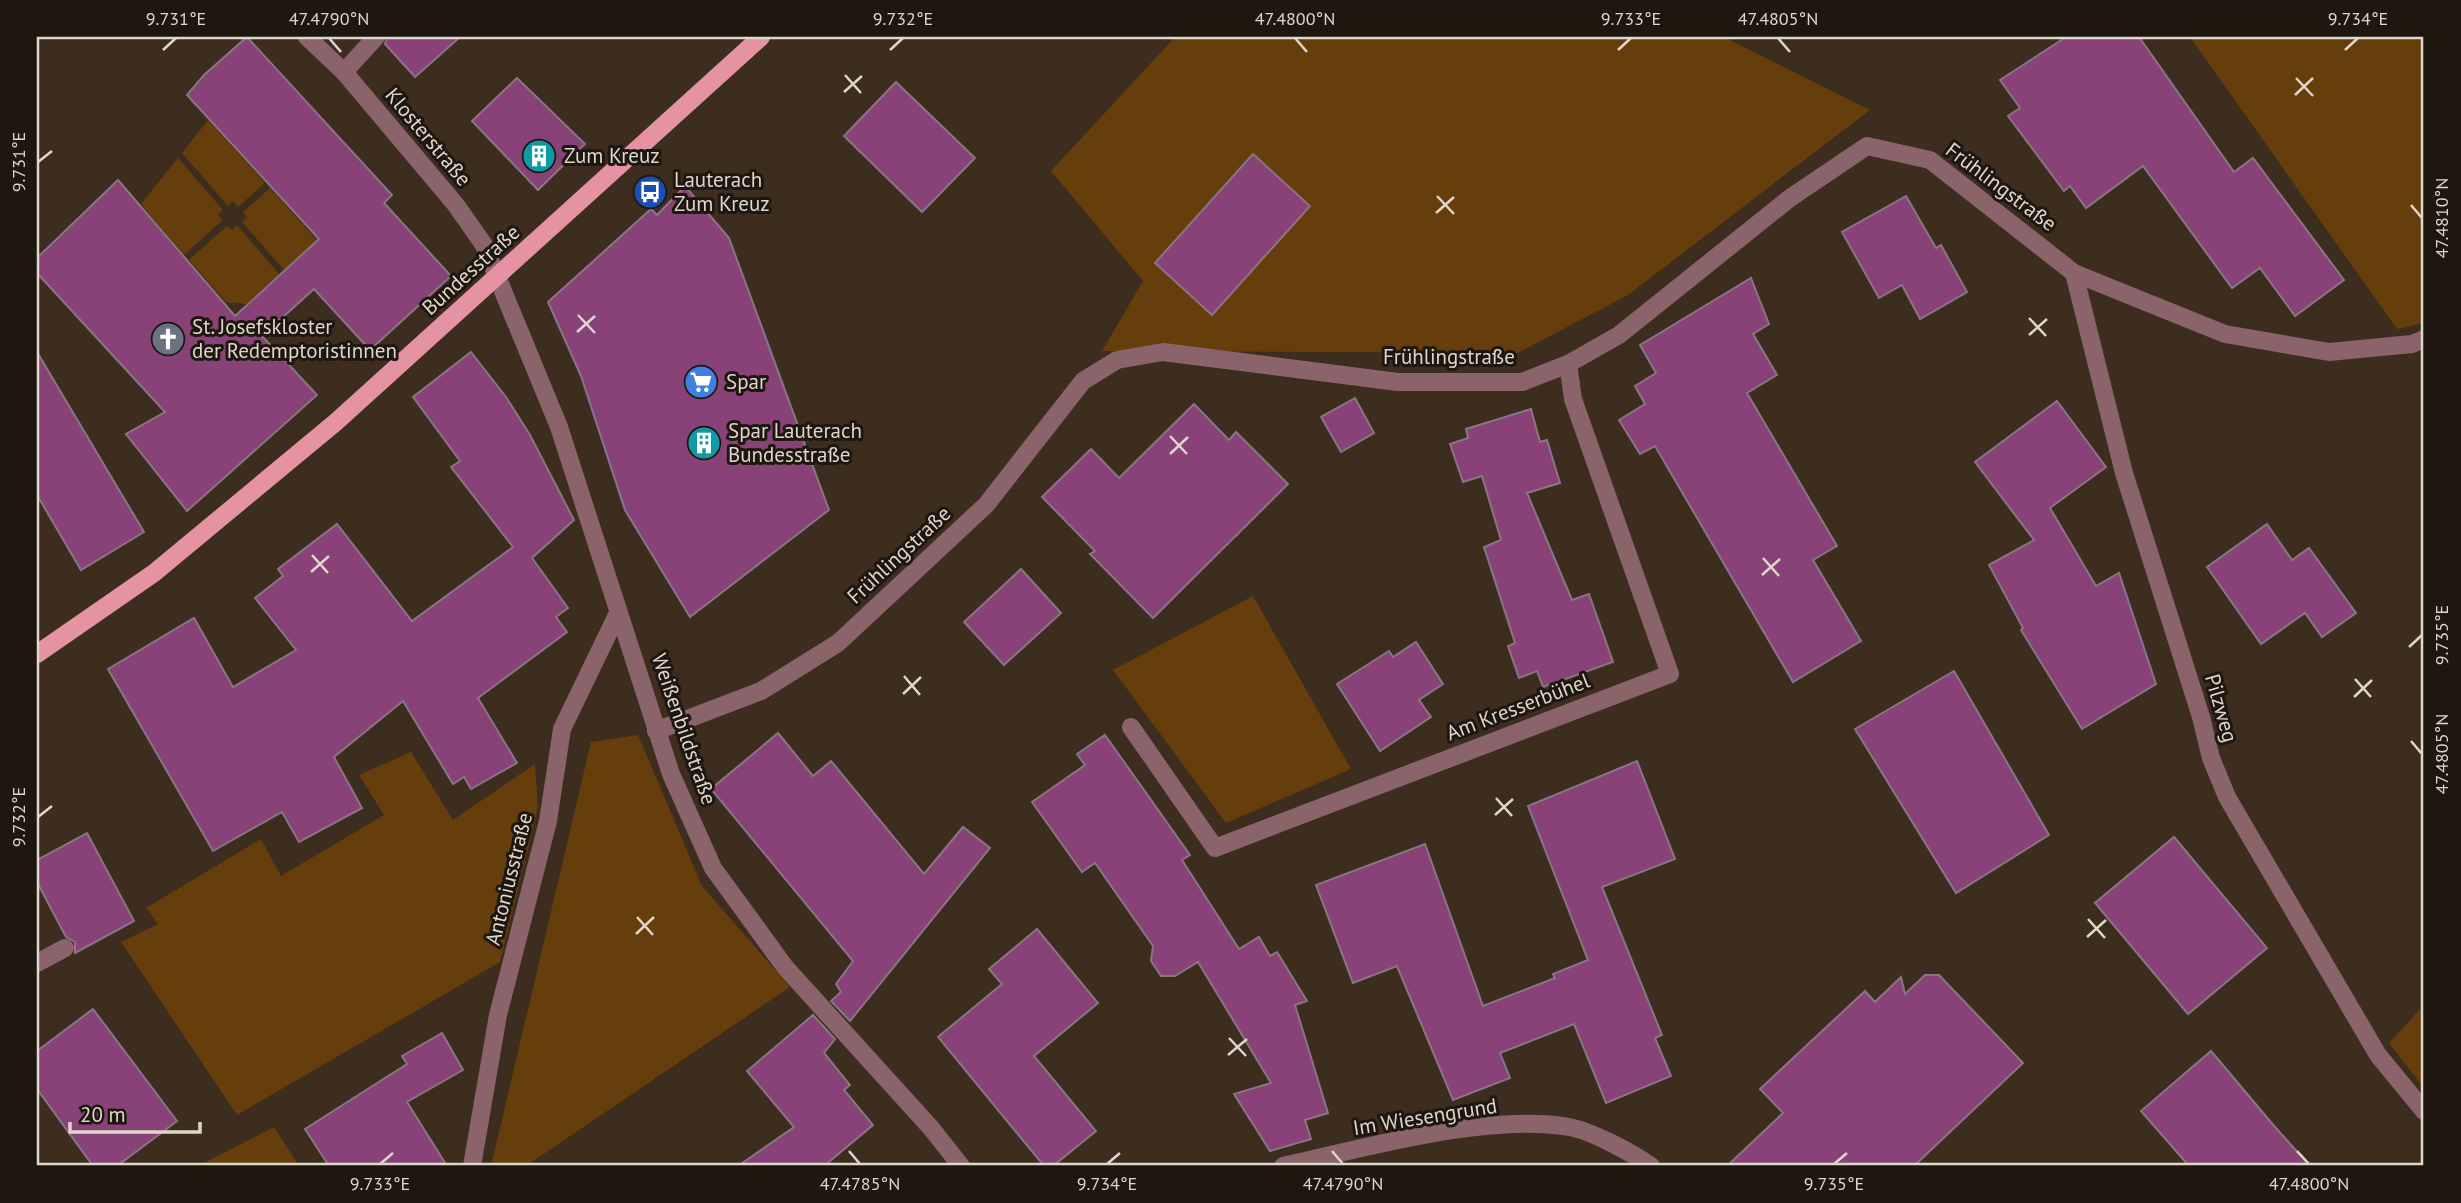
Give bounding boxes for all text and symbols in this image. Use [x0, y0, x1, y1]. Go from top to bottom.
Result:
text: 9.731°E [146, 7, 206, 30]
text: 47.4790°N [289, 7, 369, 30]
text: 9.732°E [873, 7, 933, 30]
text: 47.4800°N [1255, 7, 1335, 30]
text: 9.733°E [1601, 7, 1661, 30]
text: 47.4805°N [1738, 7, 1818, 30]
text: 9.734°E [2328, 7, 2388, 30]
street label: Klosterstraße [379, 82, 477, 191]
text: 9.731°E [7, 132, 30, 192]
street label: Frühlingstraße [1940, 136, 2062, 237]
building icon: Zum Kreuz [520, 137, 558, 175]
place label: Zum Kreuz [564, 142, 660, 169]
place label: Lauterach Zum Kreuz [674, 166, 770, 217]
bus stop icon: Lauterach Zum Kreuz [631, 173, 669, 211]
text: 47.4810°N [2430, 178, 2453, 258]
street label: Bundesstraße [416, 219, 525, 321]
place label: St. Josefskloster der Redemptoristinnen [192, 313, 397, 364]
church icon: St. Josefskloster der Redemptoristinnen [149, 320, 187, 358]
street label: Frühlingstraße [1383, 343, 1515, 370]
supermarket icon: Spar [682, 363, 720, 401]
place label: Spar [726, 368, 766, 395]
place label: Spar Lauterach Bundesstraße [728, 417, 862, 468]
building icon: Spar Lauterach Bundesstraße [685, 424, 723, 462]
street label: Frühlingstraße [841, 500, 956, 610]
text: 9.735°E [2430, 605, 2453, 665]
street label: Weißenbildstraße [646, 650, 723, 808]
street label: Am Kresserbühel [1442, 667, 1593, 746]
street label: Pilzweg [2199, 671, 2244, 745]
text: 47.4805°N [2430, 714, 2453, 794]
text: 9.732°E [7, 787, 30, 847]
street label: Antoniusstraße [479, 810, 538, 948]
scale bar [70, 1091, 200, 1135]
street label: Im Wiesengrund [1351, 1092, 1499, 1141]
text: 20 m [80, 1101, 126, 1128]
text: 9.733°E [350, 1172, 410, 1195]
text: 47.4785°N [820, 1172, 900, 1195]
text: 9.734°E [1077, 1172, 1137, 1195]
text: 47.4790°N [1303, 1172, 1383, 1195]
text: 9.735°E [1804, 1172, 1864, 1195]
text: 47.4800°N [2269, 1172, 2349, 1195]

